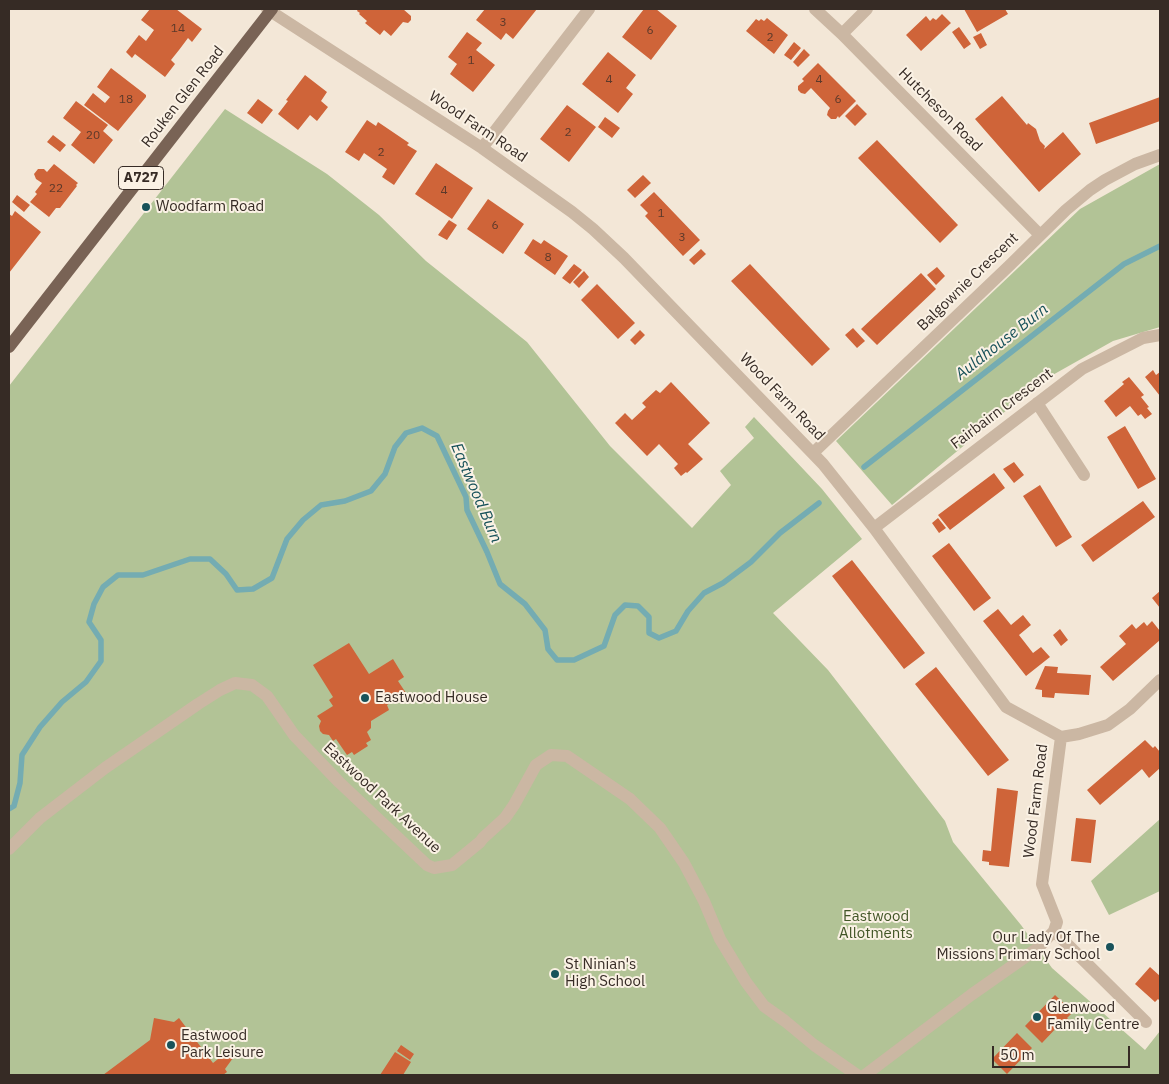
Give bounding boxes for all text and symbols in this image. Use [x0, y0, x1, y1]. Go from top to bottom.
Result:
house number: 3 [499, 16, 507, 30]
house number: 14 [171, 22, 185, 36]
house number: 6 [646, 24, 654, 38]
house number: 2 [766, 31, 774, 45]
street label: Rouken Glen Road [138, 43, 228, 151]
house number: 1 [467, 54, 475, 68]
street label: Hutcheson Road [894, 64, 986, 156]
house number: 4 [605, 73, 613, 87]
house number: 4 [815, 73, 823, 87]
street label: Wood Farm Road [425, 87, 531, 167]
house number: 18 [119, 93, 133, 107]
house number: 6 [834, 93, 842, 107]
house number: 2 [564, 126, 572, 140]
house number: 20 [86, 129, 100, 143]
house number: 2 [377, 146, 385, 160]
road number: A727 [118, 167, 164, 190]
house number: 22 [49, 182, 63, 196]
house number: 4 [440, 184, 448, 198]
place label: Woodfarm Road [156, 198, 264, 216]
marker: Woodfarm Road [140, 201, 152, 213]
house number: 1 [657, 207, 665, 221]
house number: 6 [491, 219, 499, 233]
street label: Balgownie Crescent [914, 229, 1022, 335]
house number: 3 [678, 231, 686, 245]
house number: 8 [544, 251, 552, 265]
water label: Auldhouse Burn [952, 300, 1052, 384]
street label: Wood Farm Road [736, 350, 828, 444]
street label: Fairbairn Crescent [948, 365, 1056, 453]
water label: Eastwood Burn [446, 440, 506, 546]
place label: Eastwood House [375, 689, 488, 707]
marker: Eastwood House [359, 692, 371, 704]
street label: Eastwood Park Avenue [320, 739, 444, 857]
street label: Wood Farm Road [1020, 743, 1052, 859]
park label: Eastwood Allotments [839, 908, 913, 943]
place label: Our Lady Of The Missions Primary School [936, 929, 1100, 964]
marker: Our Lady Of The Missions Primary School [1104, 941, 1116, 953]
place label: St Ninian's High School [565, 956, 645, 991]
marker: St Ninian's High School [549, 968, 561, 980]
place label: Glenwood Family Centre [1047, 999, 1140, 1034]
marker: Glenwood Family Centre [1031, 1011, 1043, 1023]
place label: Eastwood Park Leisure [181, 1027, 264, 1062]
scale bar [994, 1036, 1132, 1068]
marker: Eastwood Park Leisure [165, 1039, 177, 1051]
text: 50 m [1000, 1045, 1035, 1064]

